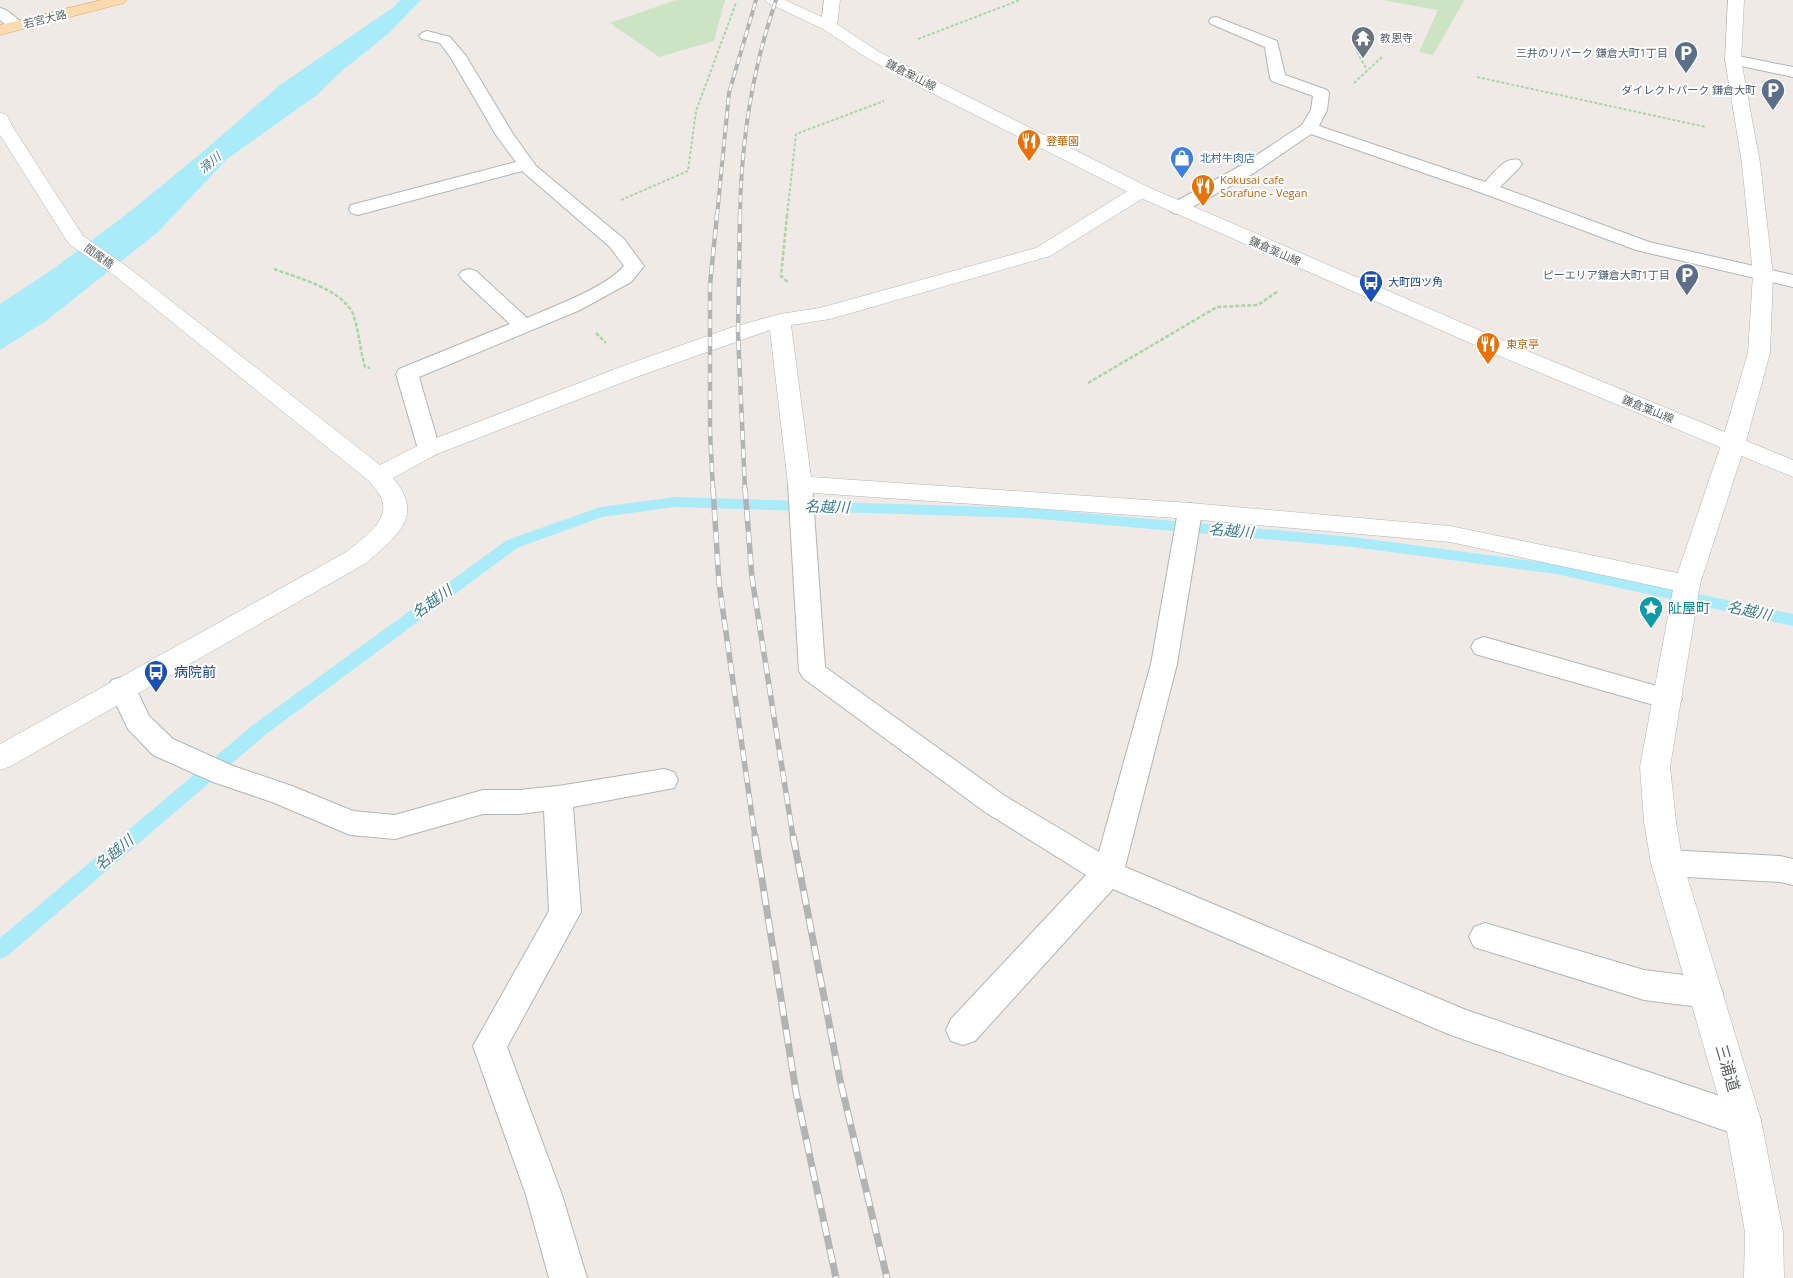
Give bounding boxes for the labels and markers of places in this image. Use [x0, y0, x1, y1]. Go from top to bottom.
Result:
temple icon: 教恩寺 [1350, 25, 1376, 59]
place label: 教恩寺 [1380, 30, 1413, 45]
parking icon: 三井のリパーク 鎌倉大町1丁目 [1673, 40, 1699, 74]
place label: 三井のリパーク 鎌倉大町1丁目 [1516, 45, 1668, 60]
parking icon: ダイレクトパーク 鎌倉大町 [1760, 77, 1786, 111]
place label: ダイレクトパーク 鎌倉大町 [1621, 82, 1756, 97]
restaurant icon: 登華園 [1016, 128, 1042, 162]
place label: 登華園 [1046, 133, 1079, 148]
shop icon: 北村牛肉店 [1169, 145, 1195, 179]
place label: 北村牛肉店 [1200, 150, 1255, 165]
place label: Kokusai cafe Sorafune - Vegan [1220, 172, 1307, 200]
restaurant icon: Kokusai cafe Sorafune - Vegan [1190, 173, 1216, 207]
parking icon: ピーエリア鎌倉大町1丁目 [1674, 262, 1700, 296]
place label: ピーエリア鎌倉大町1丁目 [1543, 267, 1670, 282]
bus stop icon: 大町四ツ角 [1358, 269, 1384, 303]
place label: 大町四ツ角 [1388, 274, 1443, 289]
restaurant icon: 東京亭 [1475, 331, 1501, 365]
place label: 東京亭 [1506, 336, 1539, 351]
place icon: 阯屋町 [1638, 595, 1664, 629]
place label: 阯屋町 [1668, 598, 1710, 617]
bus stop icon: 病院前 [143, 659, 169, 693]
place label: 病院前 [174, 662, 216, 681]

